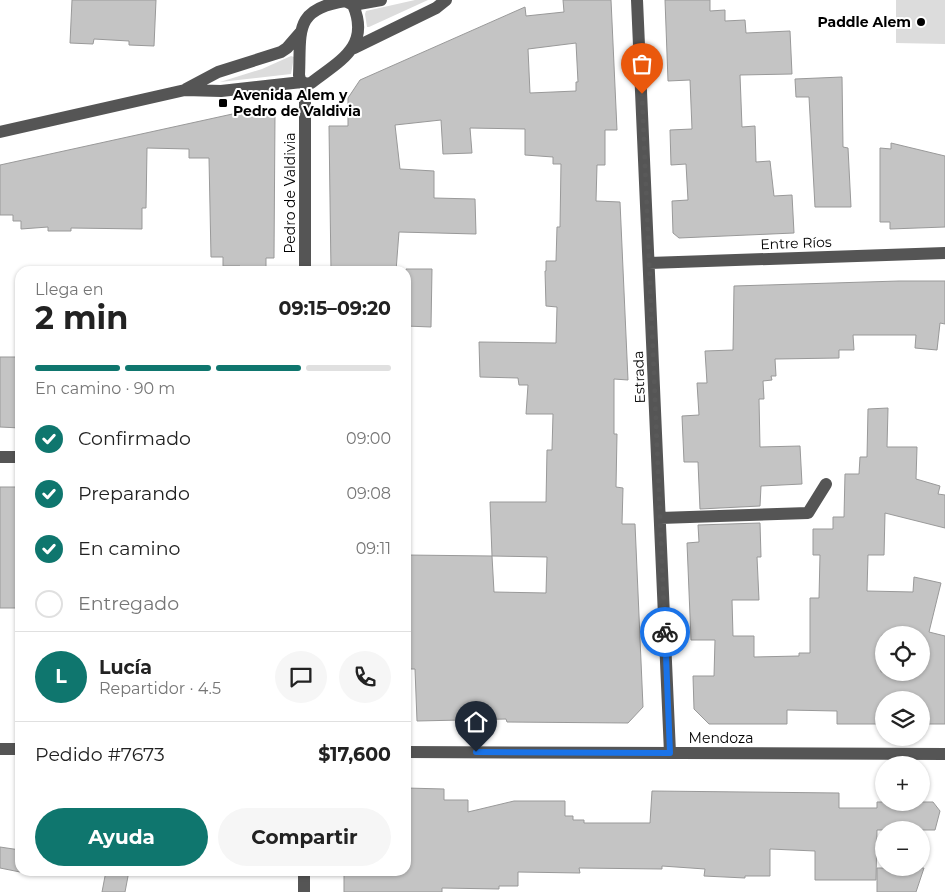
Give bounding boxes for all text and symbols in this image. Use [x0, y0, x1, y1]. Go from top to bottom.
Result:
place label: Paddle Alem [817, 13, 911, 31]
marker: Paddle Alem [915, 16, 927, 28]
pin [621, 43, 663, 94]
icon: bag [628, 50, 656, 78]
place label: Avenida Alem y Pedro de Valdivia [232, 86, 361, 120]
marker: Avenida Alem y Pedro de Valdivia [217, 97, 229, 109]
street label: Pedro de Valdivia [281, 132, 299, 254]
street label: Entre Ríos [760, 233, 832, 253]
text: Llega en [35, 280, 103, 299]
text: 09:15–09:20 [279, 297, 391, 320]
text: 2 min [35, 298, 128, 337]
street label: Estrada [629, 350, 649, 404]
text: En camino · 90 m [35, 379, 175, 398]
icon: check [35, 425, 63, 453]
text: Confirmado [78, 427, 191, 450]
text: 09:00 [346, 429, 391, 448]
icon: check [35, 480, 63, 508]
text: Preparando [78, 482, 190, 505]
text: 09:08 [346, 484, 391, 503]
icon: check [35, 535, 63, 563]
text: En camino [78, 537, 180, 560]
text: 09:11 [356, 539, 391, 558]
text: Entregado [78, 592, 179, 615]
courier [640, 607, 690, 657]
icon: bike [651, 618, 679, 646]
map controls [875, 626, 930, 876]
button: locate [875, 626, 930, 681]
button: chat [275, 651, 327, 703]
button: phone [339, 651, 391, 703]
text: Lucía [99, 656, 152, 679]
text: L [55, 665, 67, 688]
text: Repartidor · 4.5 [99, 679, 221, 698]
button: layers [875, 691, 930, 746]
pin [455, 701, 497, 752]
icon: home [462, 708, 490, 736]
street label: Mendoza [689, 729, 753, 747]
text: Pedido #7673 [35, 743, 165, 766]
text: $17,600 [318, 743, 391, 766]
button: + [875, 756, 930, 811]
button: Ayuda [35, 808, 208, 866]
button: Compartir [218, 808, 391, 866]
button: − [875, 821, 930, 876]

